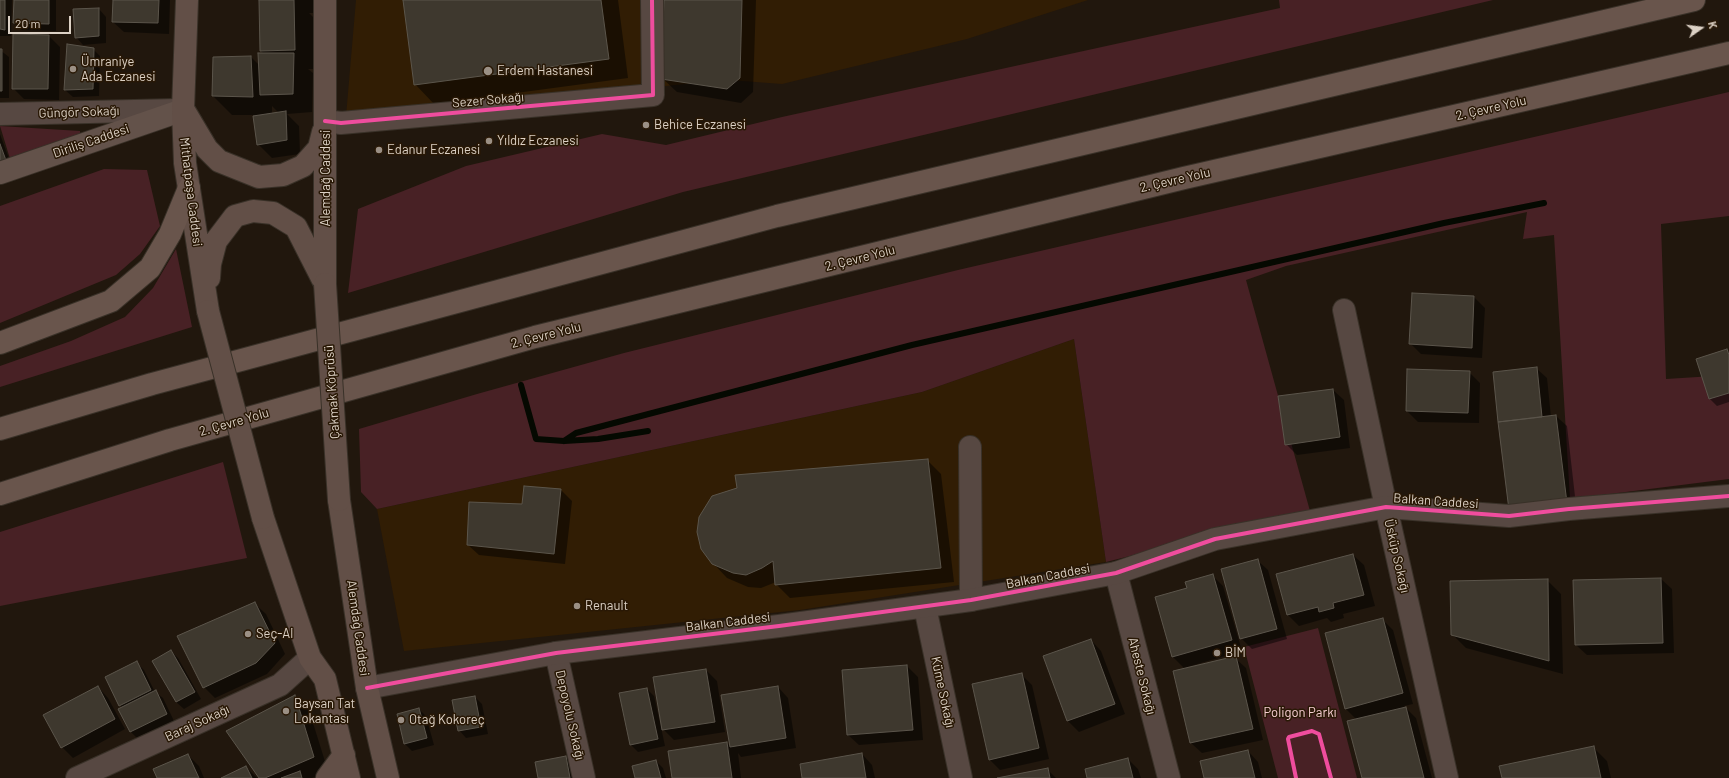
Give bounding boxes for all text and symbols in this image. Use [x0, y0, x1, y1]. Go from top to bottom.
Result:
scale bar [10, 8, 73, 34]
north arrow [1681, 8, 1721, 48]
text: 20 m [15, 16, 41, 30]
text: K [1706, 20, 1720, 30]
place label: Ümraniye Ada Eczanesi [81, 54, 155, 85]
place label: Erdem Hastanesi [497, 63, 593, 79]
marker: Ümraniye Ada Eczanesi [68, 64, 78, 74]
marker: Erdem Hastanesi [482, 65, 494, 77]
street label: Sezer Sokağı [451, 89, 525, 111]
street label: 2. Çevre Yolu [1454, 92, 1528, 124]
street label: Güngör Sokağı [38, 103, 120, 121]
place label: Behice Eczanesi [654, 117, 746, 133]
marker: Behice Eczanesi [641, 120, 651, 130]
street label: Diriliş Caddesi [51, 121, 131, 161]
street label: Alemdağ Caddesi [318, 130, 334, 226]
place label: Yıldız Eczanesi [497, 133, 579, 149]
street label: Mithatpaşa Caddesi [177, 136, 205, 248]
marker: Yıldız Eczanesi [484, 136, 494, 146]
place label: Edanur Eczanesi [387, 142, 480, 158]
marker: Edanur Eczanesi [374, 145, 384, 155]
street label: 2. Çevre Yolu [1138, 164, 1212, 196]
street label: 2. Çevre Yolu [823, 242, 897, 274]
street label: 2. Çevre Yolu [509, 319, 583, 351]
street label: Çakmak Köprüsü [321, 344, 343, 440]
street label: 2. Çevre Yolu [197, 405, 271, 439]
street label: Balkan Caddesi [1393, 490, 1479, 512]
street label: Üsküp Sokağı [1381, 518, 1413, 594]
street label: Balkan Caddesi [1005, 560, 1091, 592]
street label: Alemdağ Caddesi [344, 579, 372, 677]
place label: Renault [585, 598, 628, 614]
marker: Renault [572, 601, 582, 611]
street label: Balkan Caddesi [685, 609, 771, 635]
place label: Seç-Al [256, 626, 293, 642]
marker: Seç-Al [243, 629, 253, 639]
street label: Aheste Sokağı [1125, 636, 1159, 716]
place label: BİM [1225, 645, 1246, 661]
marker: BİM [1212, 648, 1222, 658]
street label: Küme Sokağı [928, 655, 958, 729]
street label: Depoyolu Sokağı [552, 669, 588, 761]
place label: Baysan Tat Lokantası [294, 696, 355, 727]
street label: Baraj Sokağı [162, 701, 232, 745]
park label: Poligon Parkı [1264, 705, 1336, 721]
marker: Baysan Tat Lokantası [281, 706, 291, 716]
place label: Otağ Kokoreç [409, 712, 485, 728]
marker: Otağ Kokoreç [396, 715, 406, 725]

